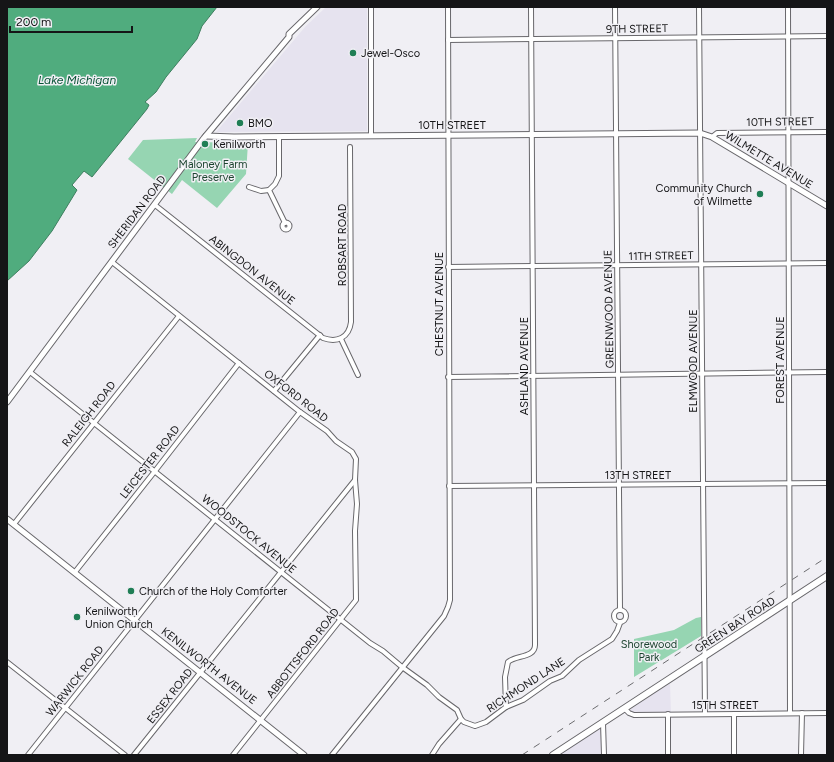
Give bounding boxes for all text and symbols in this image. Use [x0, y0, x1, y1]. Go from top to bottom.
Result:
scale bar [10, 8, 132, 34]
text: 200 m [16, 15, 51, 29]
street label: 9TH STREET [606, 22, 668, 36]
place label: Jewel-Osco [361, 47, 420, 60]
marker: Jewel-Osco [348, 48, 358, 58]
water label: Lake Michigan [38, 73, 116, 87]
street label: 10TH STREET [746, 115, 814, 129]
place label: BMO [248, 117, 273, 130]
marker: BMO [235, 118, 245, 128]
street label: 10TH STREET [418, 119, 486, 132]
street label: WILMETTE AVENUE [723, 129, 815, 191]
place label: Kenilworth [213, 138, 266, 151]
marker: Kenilworth [200, 139, 210, 149]
park label: Maloney Farm Preserve [179, 158, 247, 184]
street label: SHERIDAN ROAD [105, 173, 169, 251]
place label: Community Church of Wilmette [655, 182, 752, 208]
marker: Community Church of Wilmette [755, 189, 765, 199]
street label: ROBSART ROAD [336, 203, 349, 286]
street label: ABINGDON AVENUE [207, 232, 297, 308]
street label: 11TH STREET [628, 249, 694, 263]
street label: GREENWOOD AVENUE [601, 250, 617, 368]
street label: CHESTNUT AVENUE [433, 252, 446, 356]
street label: ELMWOOD AVENUE [687, 309, 700, 413]
street label: FOREST AVENUE [774, 316, 787, 404]
street label: ASHLAND AVENUE [518, 317, 531, 415]
street label: OXFORD ROAD [261, 367, 331, 425]
street label: RALEIGH ROAD [59, 378, 119, 449]
street label: LEICESTER ROAD [117, 423, 183, 501]
street label: 13TH STREET [605, 469, 671, 482]
street label: WOODSTOCK AVENUE [199, 492, 299, 576]
place label: Church of the Holy Comforter [139, 585, 287, 598]
marker: Church of the Holy Comforter [126, 586, 136, 596]
street label: GREEN BAY ROAD [692, 594, 778, 656]
place label: Kenilworth Union Church [85, 605, 153, 631]
street label: ABBOTTSFORD ROAD [264, 605, 342, 700]
marker: Kenilworth Union Church [72, 612, 82, 622]
street label: KENILWORTH AVENUE [159, 625, 259, 707]
park label: Shorewood Park [621, 638, 677, 664]
street label: WARWICK ROAD [43, 643, 107, 719]
street label: RICHMOND LANE [484, 655, 568, 715]
street label: ESSEX ROAD [144, 665, 196, 726]
street label: 15TH STREET [692, 699, 758, 712]

